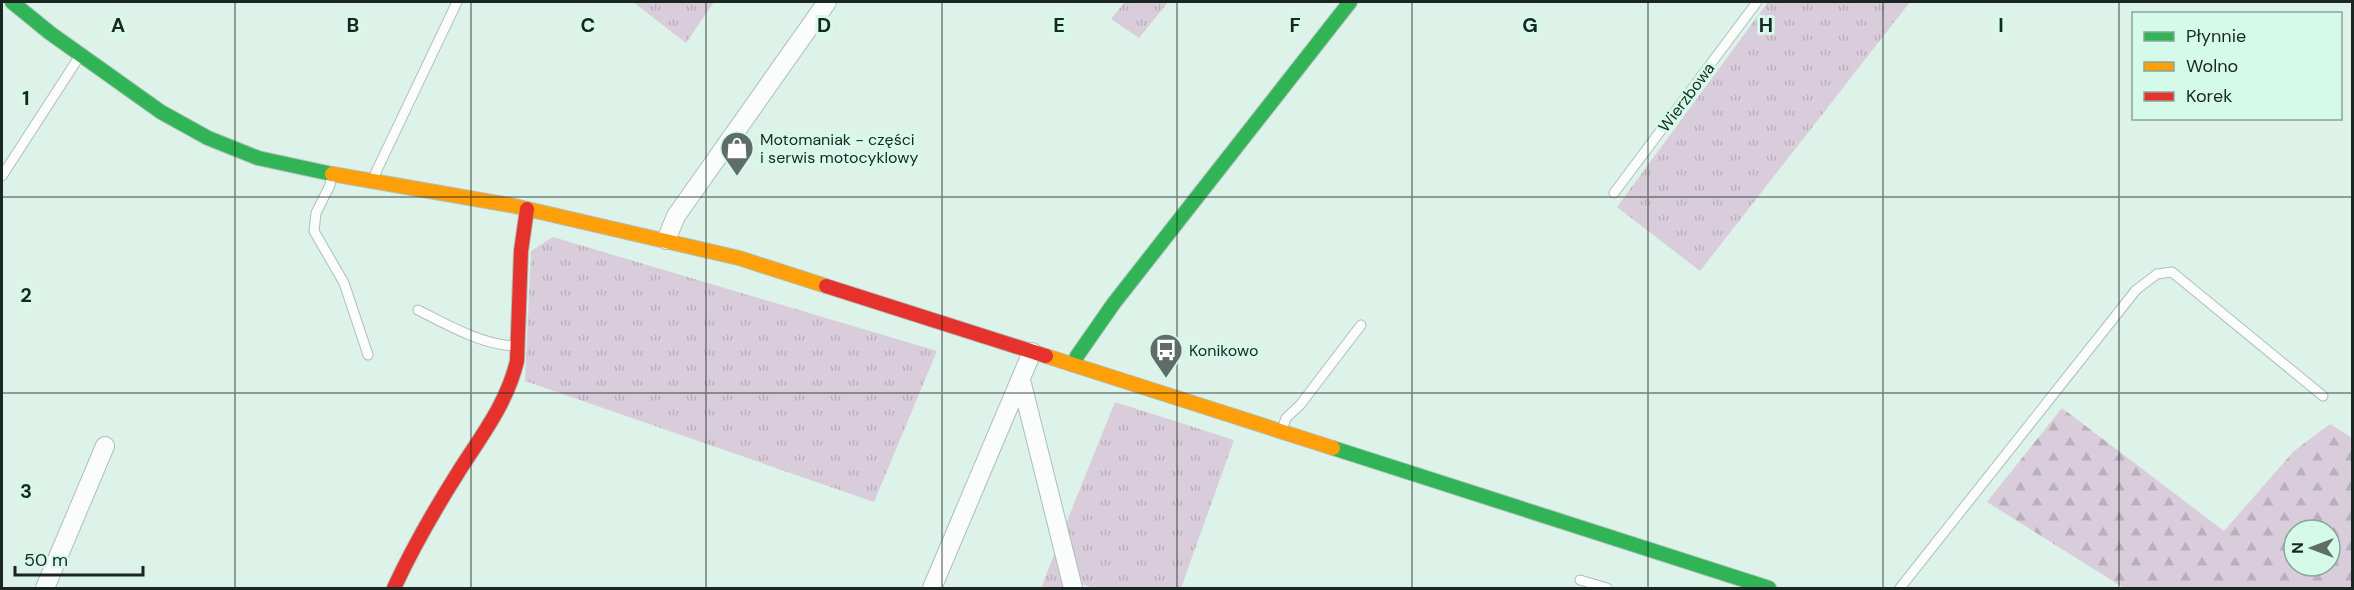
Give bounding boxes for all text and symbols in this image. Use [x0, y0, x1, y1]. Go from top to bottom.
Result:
text: A [111, 12, 125, 38]
text: B [347, 12, 359, 38]
text: C [581, 12, 595, 38]
text: D [817, 12, 831, 38]
text: E [1053, 12, 1065, 38]
text: F [1289, 12, 1301, 38]
text: G [1522, 12, 1538, 38]
text: H [1759, 12, 1773, 38]
text: I [1998, 12, 2004, 38]
legend [2132, 12, 2342, 120]
text: Płynnie [2186, 24, 2246, 48]
text: Wolno [2186, 54, 2238, 78]
street label: Wierzbowa [1653, 58, 1719, 136]
text: Korek [2186, 84, 2232, 108]
text: 1 [22, 85, 30, 111]
place label: Motomaniak - części i serwis motocyklowy [760, 129, 919, 168]
shop icon: Motomaniak - części i serwis motocyklowy [719, 130, 755, 177]
text: 2 [20, 282, 32, 308]
bus stop icon: Konikowo [1148, 332, 1184, 379]
place label: Konikowo [1189, 340, 1258, 361]
text: 3 [20, 478, 32, 504]
north arrow [2282, 518, 2342, 578]
scale bar [15, 539, 142, 577]
text: N [2287, 542, 2308, 554]
text: 50 m [24, 548, 68, 572]

